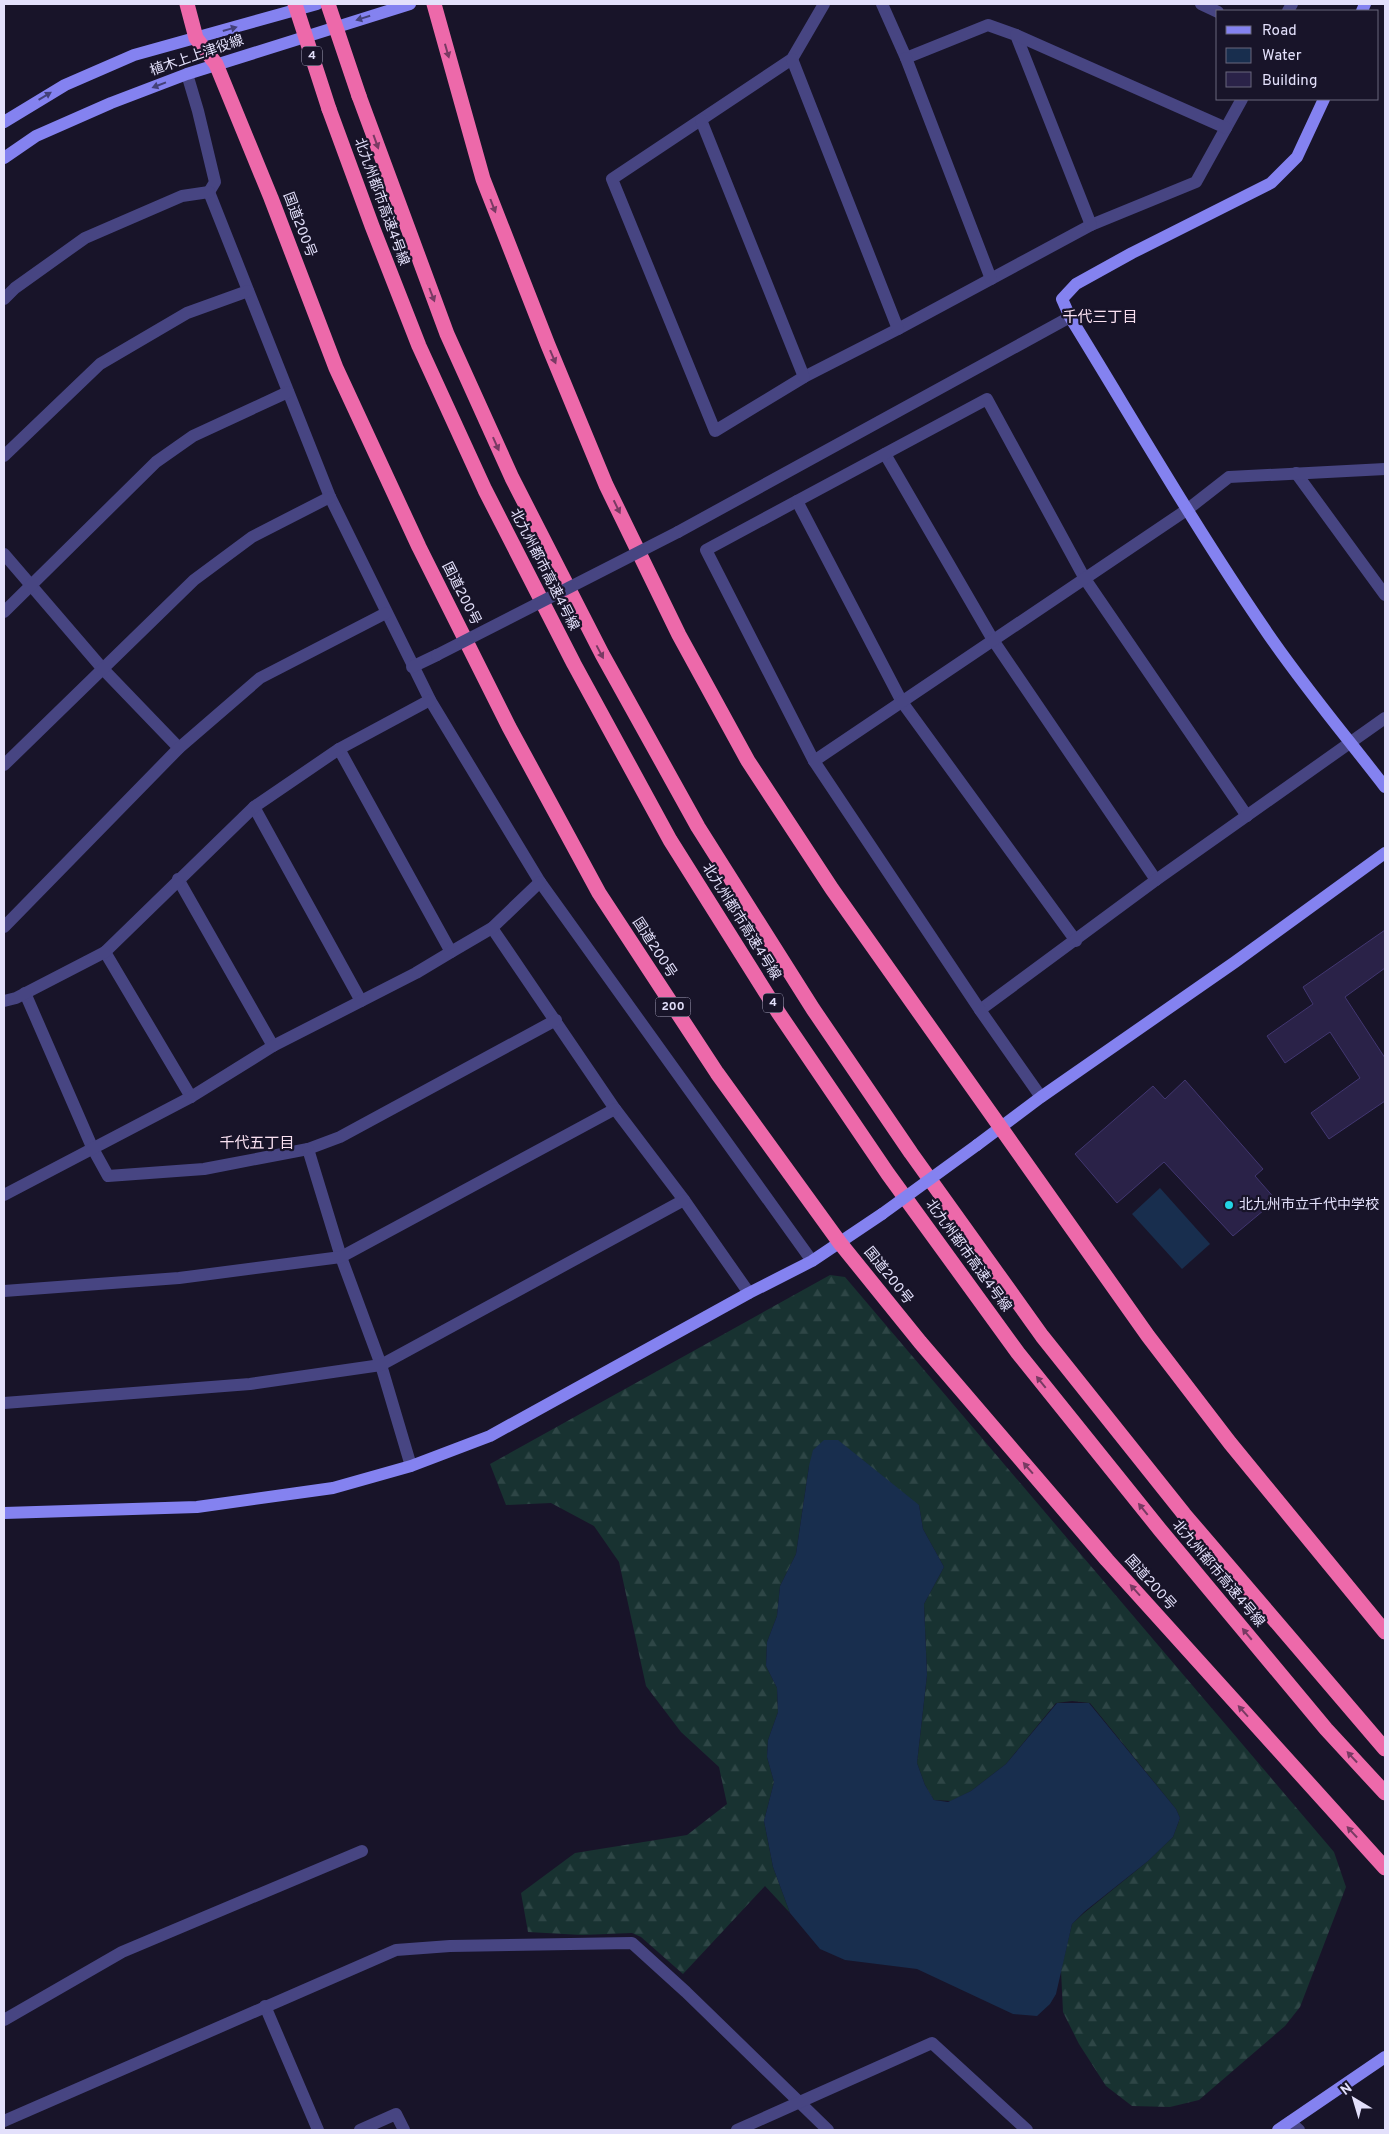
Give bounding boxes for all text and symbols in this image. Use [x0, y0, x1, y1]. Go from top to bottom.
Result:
legend [1216, 10, 1379, 100]
one-way arrow [355, 15, 370, 23]
text: Road [1262, 22, 1297, 41]
one-way arrow [222, 24, 237, 32]
street label: 植木上上津役線 [148, 31, 246, 80]
one-way arrow [443, 43, 451, 58]
road number: 4 [302, 46, 322, 66]
text: Water [1262, 47, 1302, 66]
text: Building [1262, 72, 1317, 91]
one-way arrow [151, 81, 166, 89]
one-way arrow [39, 92, 52, 101]
street label: 北九州都市高速4号線 [350, 135, 413, 268]
one-way arrow [372, 135, 380, 150]
street label: 国道200号 [279, 190, 319, 260]
one-way arrow [490, 199, 498, 213]
one-way arrow [428, 288, 436, 303]
district label: 千代三丁目 [1062, 308, 1138, 328]
one-way arrow [549, 350, 557, 365]
one-way arrow [493, 437, 501, 451]
one-way arrow [613, 500, 621, 514]
street label: 北九州都市高速4号線 [506, 506, 583, 634]
street label: 国道200号 [438, 560, 484, 628]
one-way arrow [596, 644, 604, 659]
street label: 北九州都市高速4号線 [698, 860, 785, 984]
street label: 国道200号 [628, 915, 680, 981]
road number: 4 [763, 994, 783, 1012]
road number: 200 [656, 998, 690, 1016]
district label: 千代五丁目 [219, 1134, 295, 1154]
street label: 北九州都市高速4号線 [922, 1196, 1015, 1315]
place label: 北九州市立千代中学校 [1239, 1196, 1379, 1214]
marker: 北九州市立千代中学校 [1223, 1199, 1235, 1211]
street label: 国道200号 [860, 1244, 916, 1308]
one-way arrow [1036, 1375, 1047, 1388]
one-way arrow [1022, 1462, 1034, 1474]
one-way arrow [1137, 1503, 1148, 1516]
street label: 北九州都市高速4号線 [1168, 1516, 1269, 1631]
street label: 国道200号 [1121, 1552, 1179, 1614]
one-way arrow [1129, 1585, 1141, 1597]
one-way arrow [1241, 1627, 1252, 1640]
one-way arrow [1237, 1706, 1249, 1718]
one-way arrow [1346, 1752, 1358, 1764]
one-way arrow [1346, 1826, 1358, 1838]
north arrow [1329, 2074, 1379, 2124]
text: N [1338, 2080, 1356, 2100]

